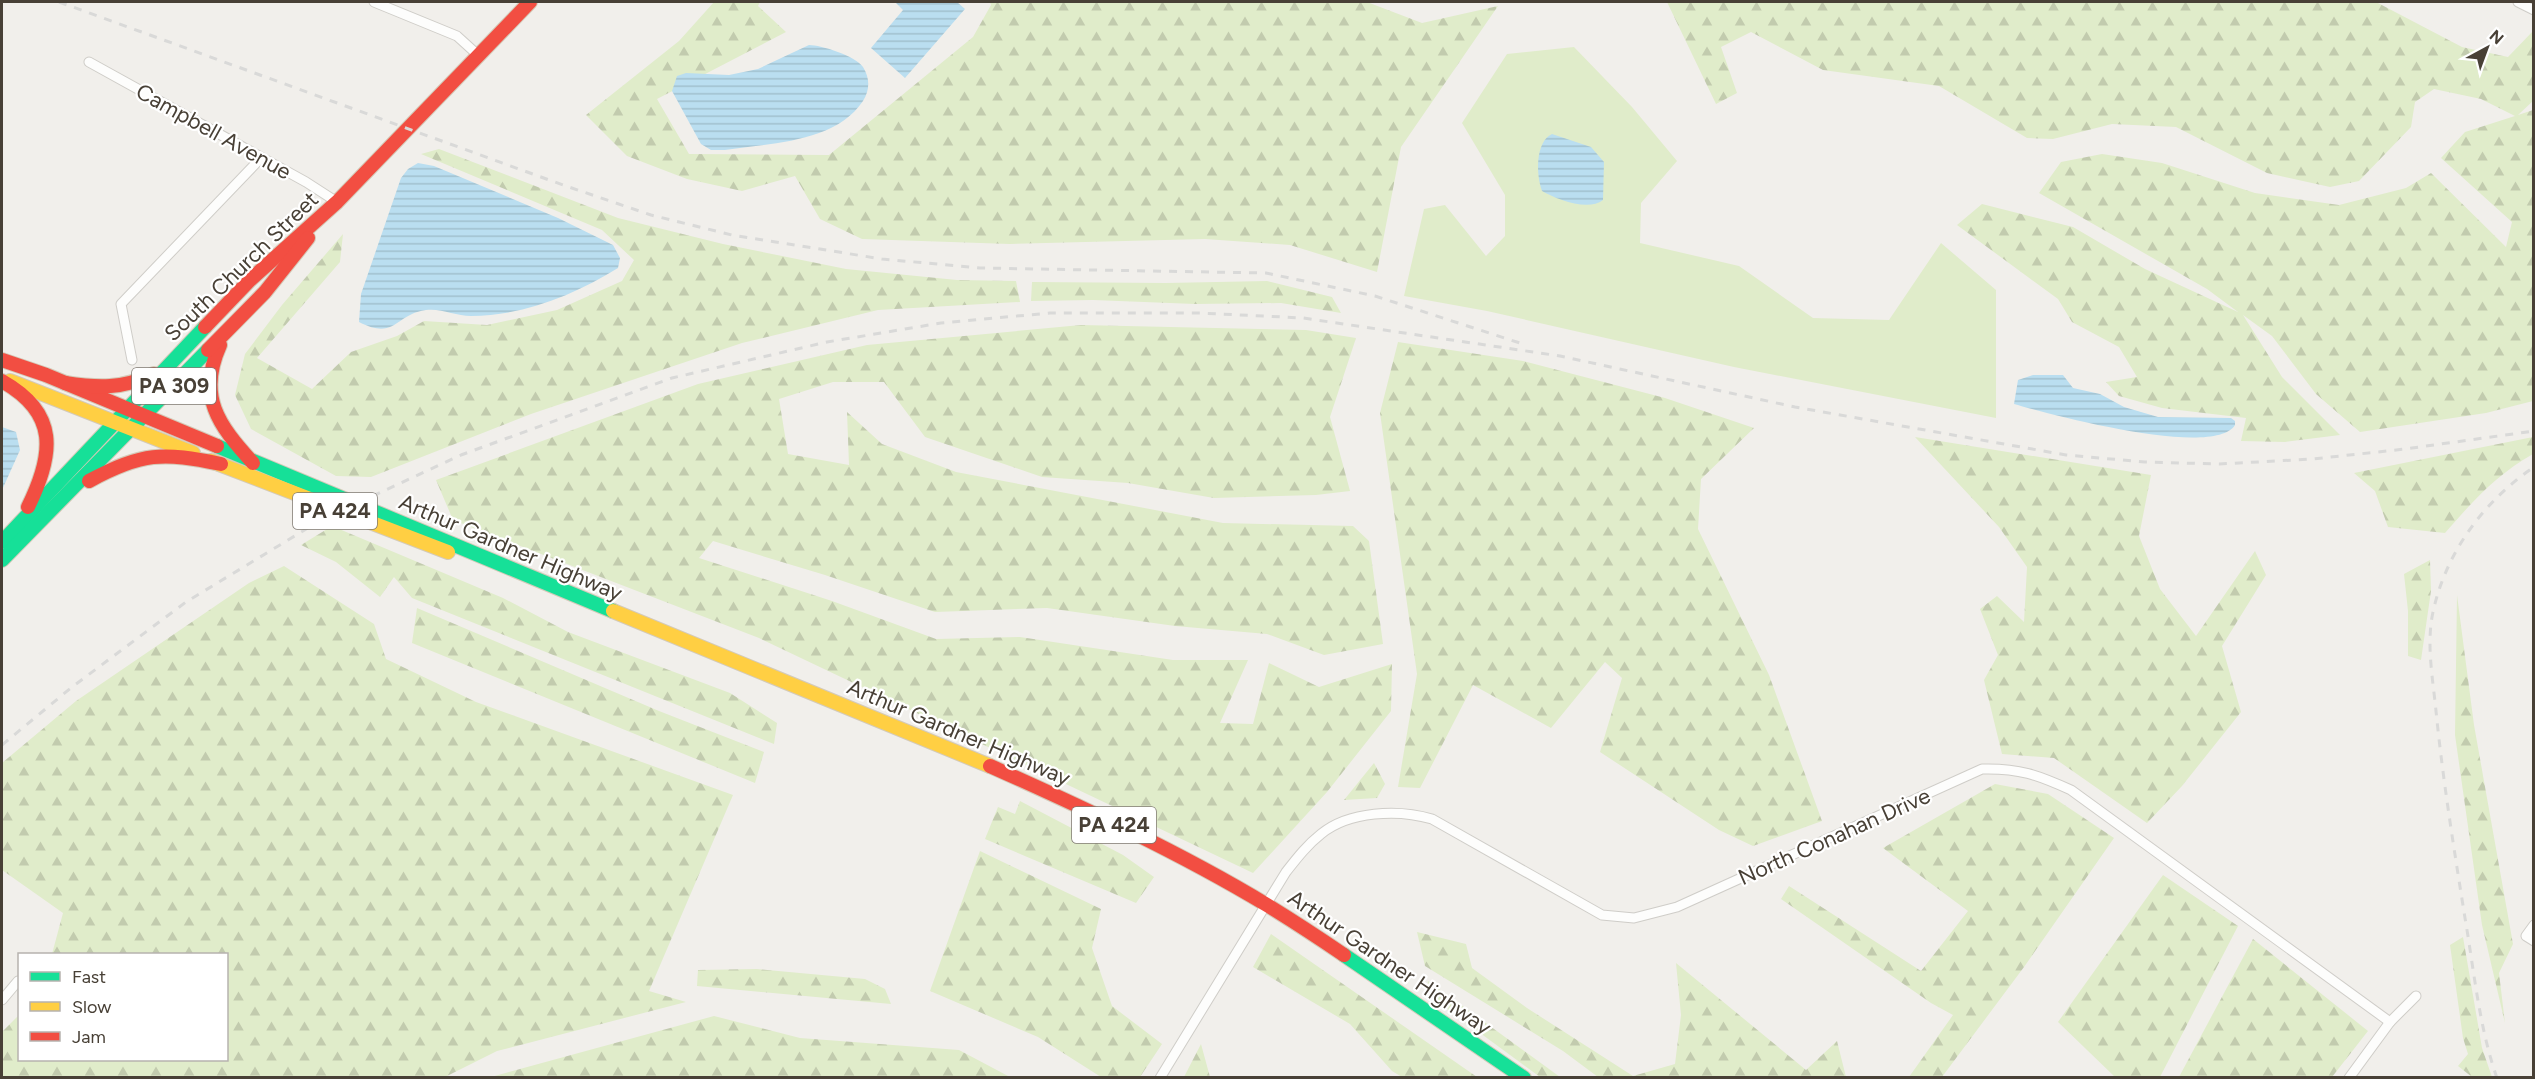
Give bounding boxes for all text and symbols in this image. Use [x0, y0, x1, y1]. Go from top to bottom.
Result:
north arrow [2457, 18, 2517, 78]
text: N [2486, 26, 2507, 48]
street label: Campbell Avenue [131, 78, 296, 185]
street label: South Church Street [159, 186, 324, 347]
road number: PA 309 [132, 368, 216, 404]
street label: Arthur Gardner Highway [395, 488, 627, 607]
road number: PA 424 [293, 493, 377, 529]
street label: Arthur Gardner Highway [843, 673, 1075, 792]
street label: North Conahan Drive [1734, 782, 1934, 891]
road number: PA 424 [1072, 807, 1156, 843]
street label: Arthur Gardner Highway [1283, 884, 1497, 1041]
legend [18, 953, 228, 1061]
text: Fast [72, 966, 106, 988]
text: Slow [72, 996, 111, 1018]
text: Jam [72, 1026, 106, 1048]

